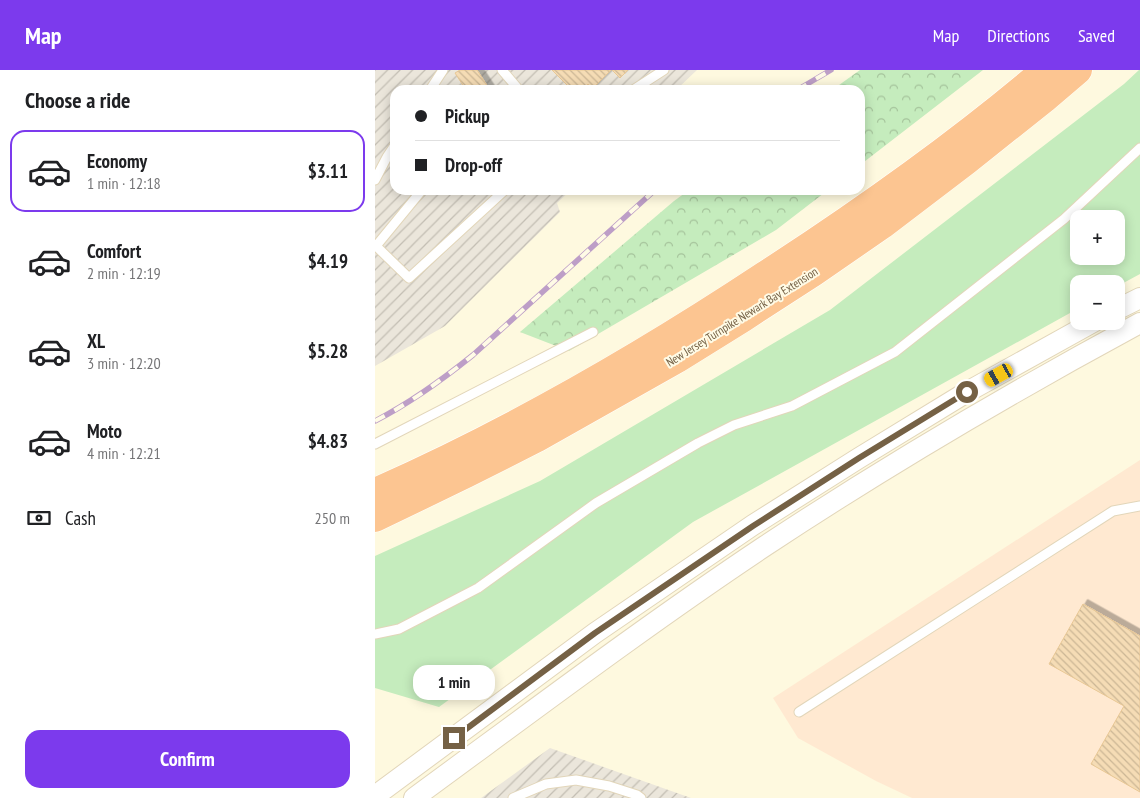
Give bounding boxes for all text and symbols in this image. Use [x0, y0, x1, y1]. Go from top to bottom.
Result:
text: Map [25, 20, 62, 51]
text: Map [933, 24, 959, 47]
text: Directions [987, 24, 1050, 47]
text: Saved [1078, 24, 1115, 47]
text: Choose a ride [25, 86, 130, 114]
text: Pickup [445, 104, 490, 128]
icon: car [27, 149, 72, 194]
text: Economy [87, 149, 147, 173]
text: Drop-off [445, 153, 502, 177]
text: $3.11 [308, 159, 348, 183]
text: 1 min · 12:18 [87, 173, 161, 193]
map controls [1070, 210, 1125, 330]
button: + [1070, 210, 1125, 265]
icon: car [27, 239, 72, 284]
text: Comfort [87, 239, 141, 263]
text: $4.19 [308, 249, 348, 273]
text: 2 min · 12:19 [87, 263, 161, 283]
street label: New Jersey Turnpike Newark Bay Extension [663, 264, 820, 370]
button: − [1070, 275, 1125, 330]
icon: car [27, 329, 72, 374]
text: XL [87, 329, 105, 353]
text: $5.28 [308, 339, 348, 363]
text: 3 min · 12:20 [87, 353, 161, 373]
car [982, 361, 1015, 389]
route start [956, 381, 978, 403]
icon: car [27, 419, 72, 464]
text: Moto [87, 419, 122, 443]
text: $4.83 [308, 429, 348, 453]
text: 4 min · 12:21 [87, 443, 161, 463]
icon: cash [25, 504, 53, 532]
text: Cash [65, 506, 96, 530]
text: 250 m [315, 508, 350, 528]
callout: 1 min [413, 666, 495, 700]
text: 1 min [438, 672, 470, 692]
route end [443, 727, 465, 749]
button: Confirm [25, 730, 350, 788]

